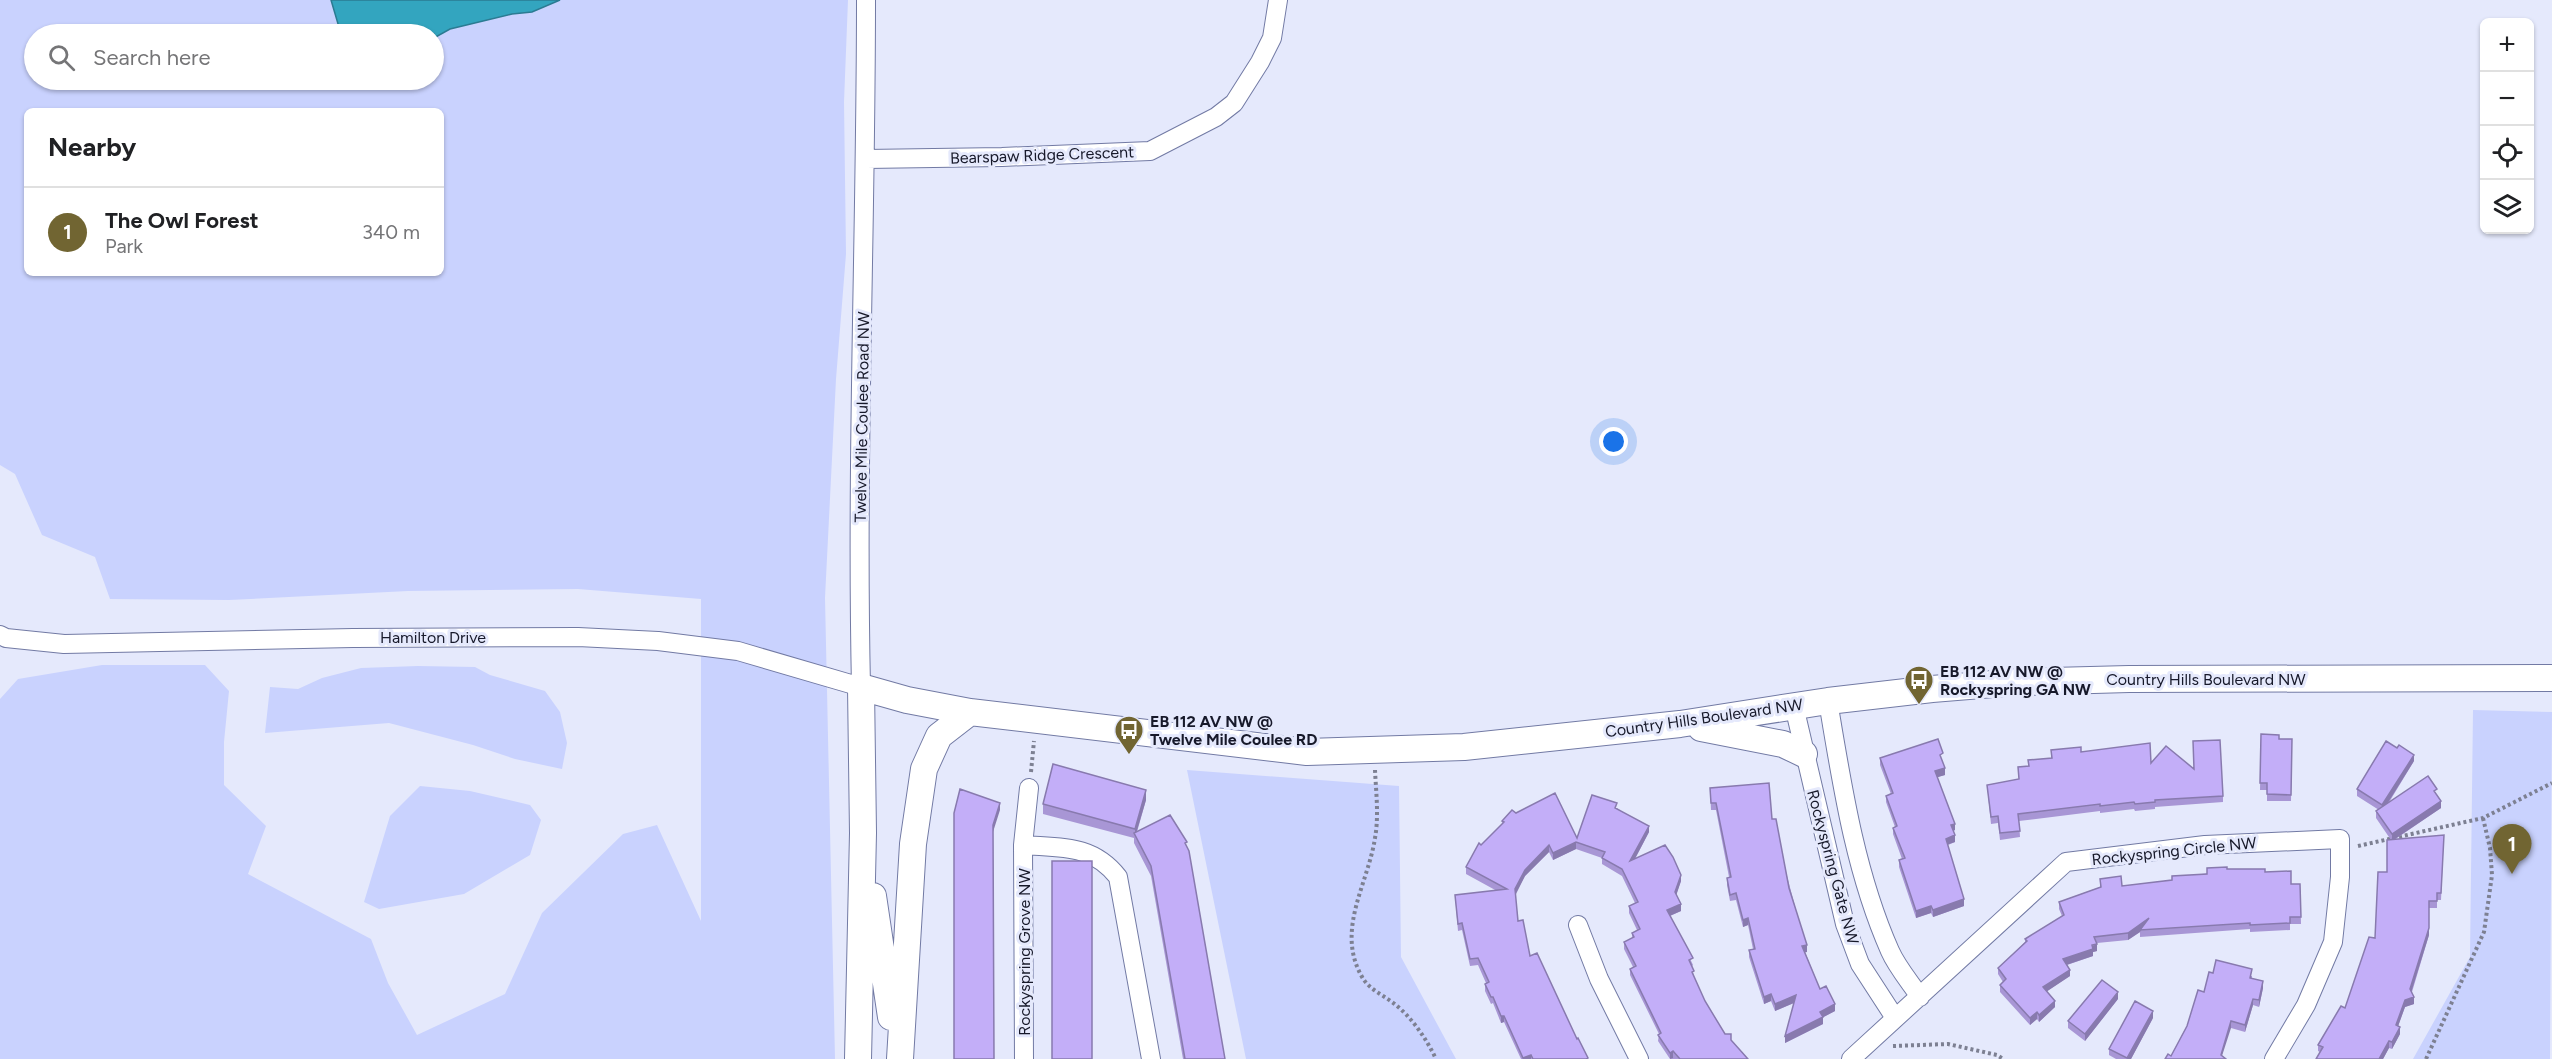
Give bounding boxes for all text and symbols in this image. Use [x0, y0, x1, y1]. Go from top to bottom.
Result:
map controls [2480, 18, 2534, 234]
button: + [2480, 18, 2534, 72]
search box [24, 24, 444, 90]
icon: search [45, 41, 78, 74]
text: Search here [93, 44, 211, 71]
button: − [2480, 72, 2534, 126]
button: locate [2480, 126, 2534, 180]
text: Nearby [48, 131, 136, 163]
street label: Bearspaw Ridge Crescent [950, 142, 1134, 168]
button: layers [2480, 180, 2534, 234]
text: The Owl Forest [105, 207, 259, 234]
text: 1 [63, 220, 72, 244]
text: 340 m [362, 220, 420, 244]
text: Park [105, 234, 143, 258]
street label: Twelve Mile Coulee Road NW [851, 311, 873, 523]
your location [1599, 427, 1628, 456]
street label: Hamilton Drive [380, 628, 486, 647]
place label: EB 112 AV NW @ Rockyspring GA NW [1940, 662, 2091, 699]
bus stop icon: EB 112 AV NW @ Rockyspring GA NW [1903, 664, 1935, 706]
street label: Country Hills Boulevard NW [2106, 670, 2306, 689]
street label: Country Hills Boulevard NW [1604, 695, 1805, 741]
place label: EB 112 AV NW @ Twelve Mile Coulee RD [1150, 712, 1317, 749]
bus stop icon: EB 112 AV NW @ Twelve Mile Coulee RD [1113, 714, 1145, 756]
street label: Rockyspring Gate NW [1803, 788, 1863, 947]
pin: 1 [2492, 824, 2532, 874]
street label: Rockyspring Circle NW [2091, 833, 2258, 869]
street label: Rockyspring Grove NW [1015, 868, 1034, 1036]

